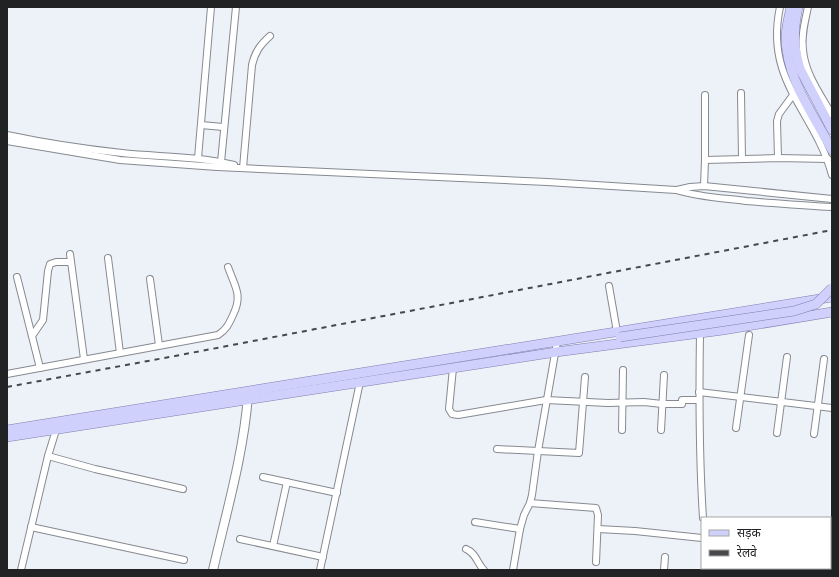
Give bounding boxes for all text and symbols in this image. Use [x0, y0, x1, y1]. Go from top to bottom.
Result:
legend [701, 517, 831, 569]
text: सड़क [737, 526, 762, 540]
text: रेलवे [737, 545, 757, 560]

